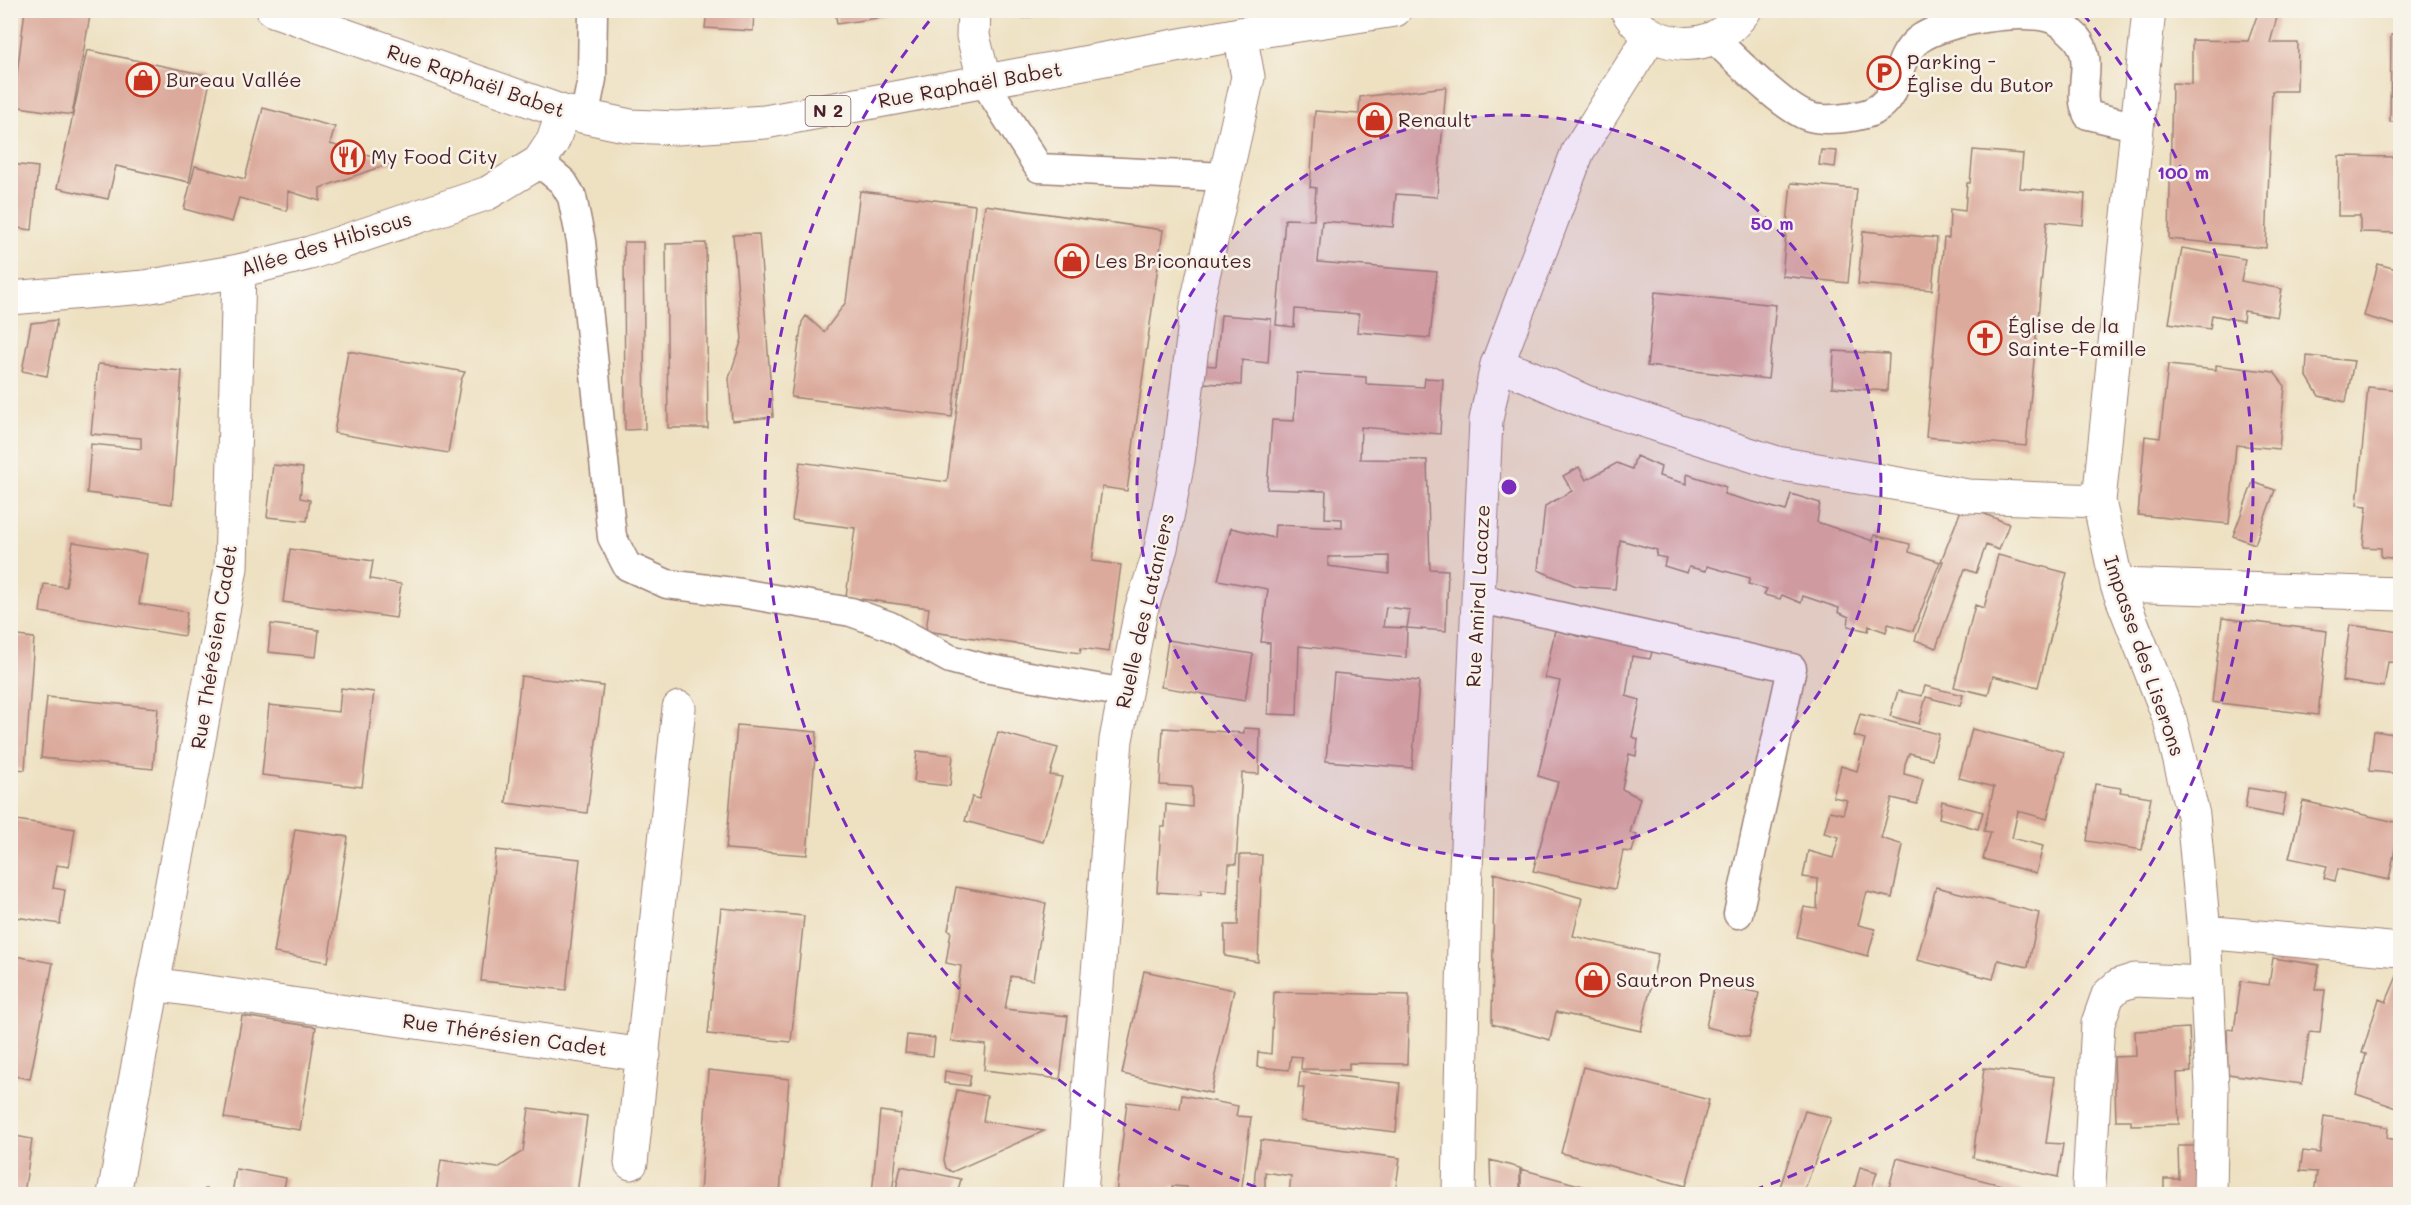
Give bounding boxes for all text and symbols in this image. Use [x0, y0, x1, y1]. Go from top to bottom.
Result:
street label: Rue Raphaël Babet [384, 37, 569, 123]
place label: Parking - Église du Butor [1907, 48, 2054, 97]
street label: Rue Raphaël Babet [876, 55, 1064, 113]
parking icon: Parking - Église du Butor [1866, 55, 1902, 91]
shop icon: Bureau Vallée [125, 62, 161, 98]
place label: Bureau Vallée [166, 66, 302, 92]
road number: N 2 [806, 96, 850, 126]
shop icon: Renault [1357, 102, 1393, 138]
place label: Renault [1398, 106, 1472, 132]
restaurant icon: My Food City [330, 139, 366, 175]
place label: My Food City [371, 143, 497, 169]
text: 100 m [2157, 160, 2209, 184]
street label: Allée des Hibiscus [237, 205, 414, 281]
text: 50 m [1751, 211, 1793, 235]
shop icon: Les Briconautes [1054, 243, 1090, 279]
place label: Les Briconautes [1095, 247, 1252, 273]
place label: Église de la Sainte-Famille [2008, 312, 2147, 361]
church icon: Église de la Sainte-Famille [1967, 320, 2003, 356]
centre of rings [1499, 477, 1519, 497]
street label: Rue Amiral Lacaze [1459, 504, 1495, 688]
street label: Ruelle des Lataniers [1109, 511, 1179, 711]
street label: Rue Thérésien Cadet [184, 543, 242, 751]
street label: Impasse des Liserons [2098, 552, 2191, 759]
shop icon: Sautron Pneus [1575, 962, 1611, 998]
place label: Sautron Pneus [1616, 966, 1755, 992]
street label: Rue Thérésien Cadet [401, 1007, 609, 1061]

